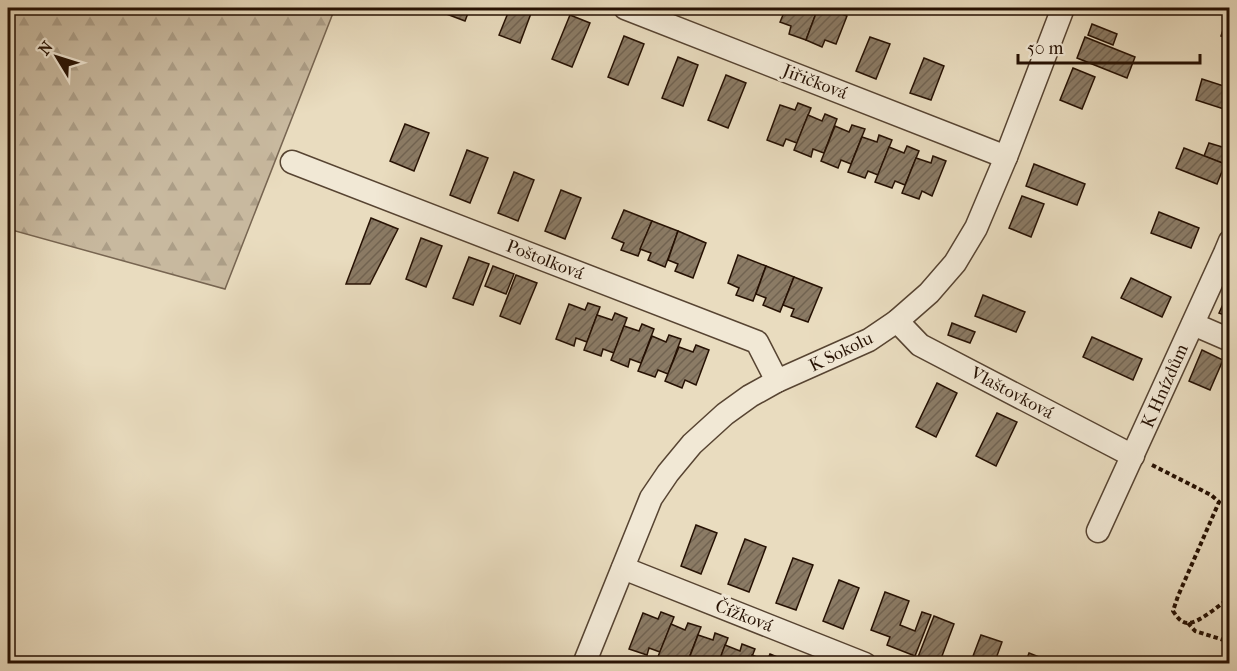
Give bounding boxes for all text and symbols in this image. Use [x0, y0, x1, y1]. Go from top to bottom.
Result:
north arrow [27, 27, 87, 87]
scale bar [1018, 27, 1200, 65]
text: N [34, 37, 57, 59]
text: 50 m [1027, 38, 1064, 59]
street label: Jiřičková [778, 59, 851, 104]
street label: Poštolková [503, 236, 587, 285]
street label: K Sokolu [806, 328, 876, 376]
street label: K Hnízdům [1137, 341, 1193, 431]
street label: Vlaštovková [966, 362, 1058, 424]
street label: Čížková [712, 594, 777, 637]

